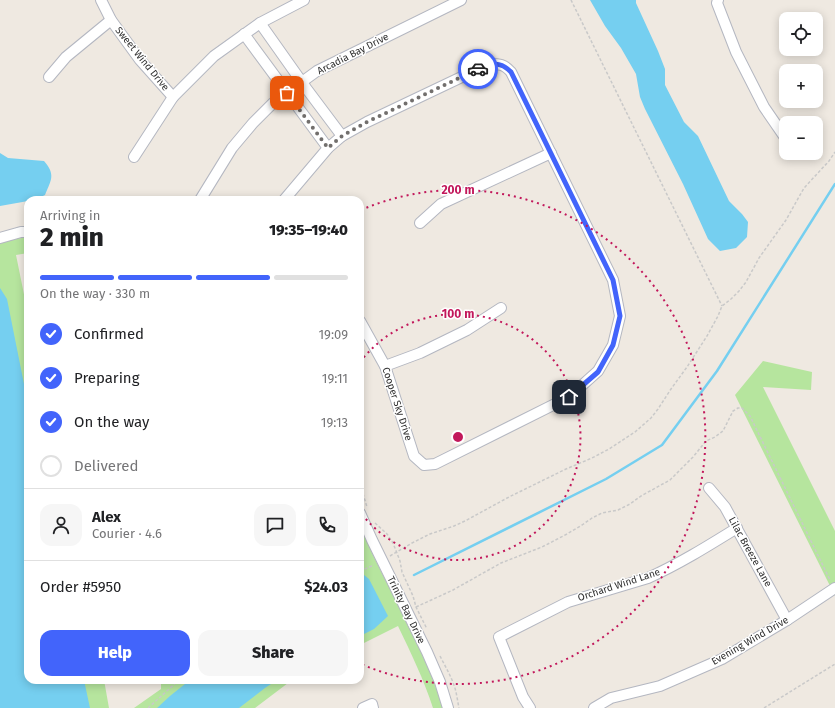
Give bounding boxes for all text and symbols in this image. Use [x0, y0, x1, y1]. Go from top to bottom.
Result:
map controls [779, 12, 823, 160]
button: locate [779, 12, 823, 56]
street label: Sweet Wind Drive [113, 25, 171, 93]
street label: Arcadia Bay Drive [315, 31, 391, 77]
courier [458, 49, 498, 89]
icon: car [467, 58, 489, 80]
button: + [779, 64, 823, 108]
pin [270, 76, 304, 110]
icon: bag [276, 82, 298, 104]
button: − [779, 116, 823, 160]
text: 200 m [441, 183, 475, 197]
text: Arriving in [40, 208, 100, 223]
text: 19:35–19:40 [269, 221, 348, 239]
text: 2 min [40, 222, 104, 253]
text: On the way · 330 m [40, 286, 150, 301]
text: 100 m [442, 307, 474, 321]
icon: check [40, 323, 62, 345]
text: Confirmed [74, 325, 144, 343]
text: 19:09 [318, 327, 348, 342]
street label: Cooper Sky Drive [379, 366, 415, 442]
icon: check [40, 367, 62, 389]
text: Preparing [74, 369, 139, 387]
text: 19:11 [322, 371, 348, 386]
pin [552, 380, 586, 414]
icon: home [558, 386, 580, 408]
icon: check [40, 411, 62, 433]
text: On the way [74, 413, 149, 431]
text: 19:13 [321, 415, 348, 430]
centre of rings [451, 430, 465, 444]
text: Delivered [74, 457, 138, 475]
button: person [40, 504, 82, 546]
button: chat [254, 504, 296, 546]
button: phone [306, 504, 348, 546]
text: Alex [92, 508, 121, 526]
street label: Lilac Breeze Lane [726, 515, 774, 589]
text: Courier · 4.6 [92, 526, 162, 541]
street label: Orchard Wind Lane [576, 566, 662, 604]
street label: Trinity Bay Drive [384, 574, 428, 646]
text: Order #5950 [40, 578, 121, 596]
text: $24.03 [304, 578, 348, 596]
street label: Evening Wind Drive [709, 614, 791, 668]
button: Help [40, 630, 190, 676]
button: Share [198, 630, 348, 676]

